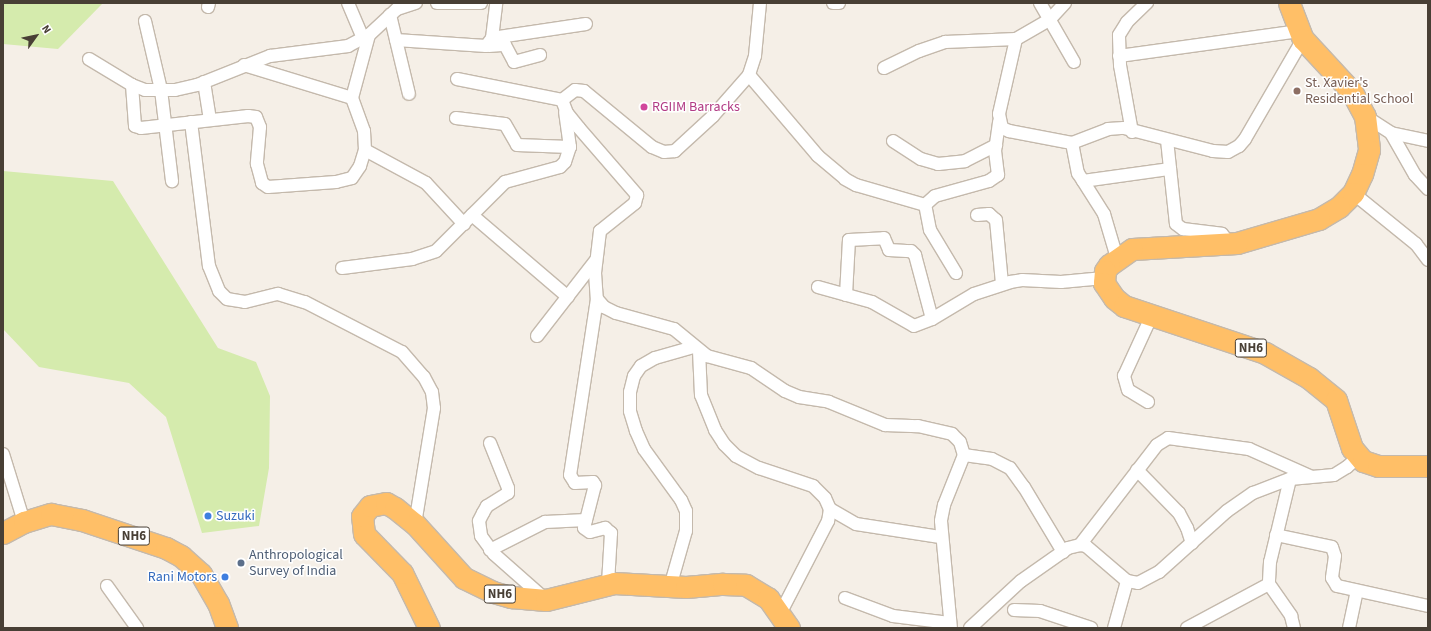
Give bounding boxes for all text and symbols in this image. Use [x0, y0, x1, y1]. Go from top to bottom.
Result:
north arrow [16, 16, 56, 56]
text: N [38, 22, 55, 36]
place label: St. Xavier's Residential School [1305, 75, 1413, 108]
marker: St. Xavier's Residential School [1292, 86, 1302, 96]
place label: RGIIM Barracks [652, 99, 740, 115]
marker: RGIIM Barracks [639, 102, 649, 112]
road number: NH6 [1234, 337, 1268, 359]
place label: Suzuki [216, 508, 255, 524]
marker: Suzuki [203, 511, 213, 521]
road number: NH6 [117, 525, 151, 547]
place label: Anthropological Survey of India [249, 547, 343, 580]
marker: Anthropological Survey of India [236, 558, 246, 568]
place label: Rani Motors [148, 569, 217, 585]
marker: Rani Motors [220, 572, 230, 582]
road number: NH6 [483, 583, 517, 605]

